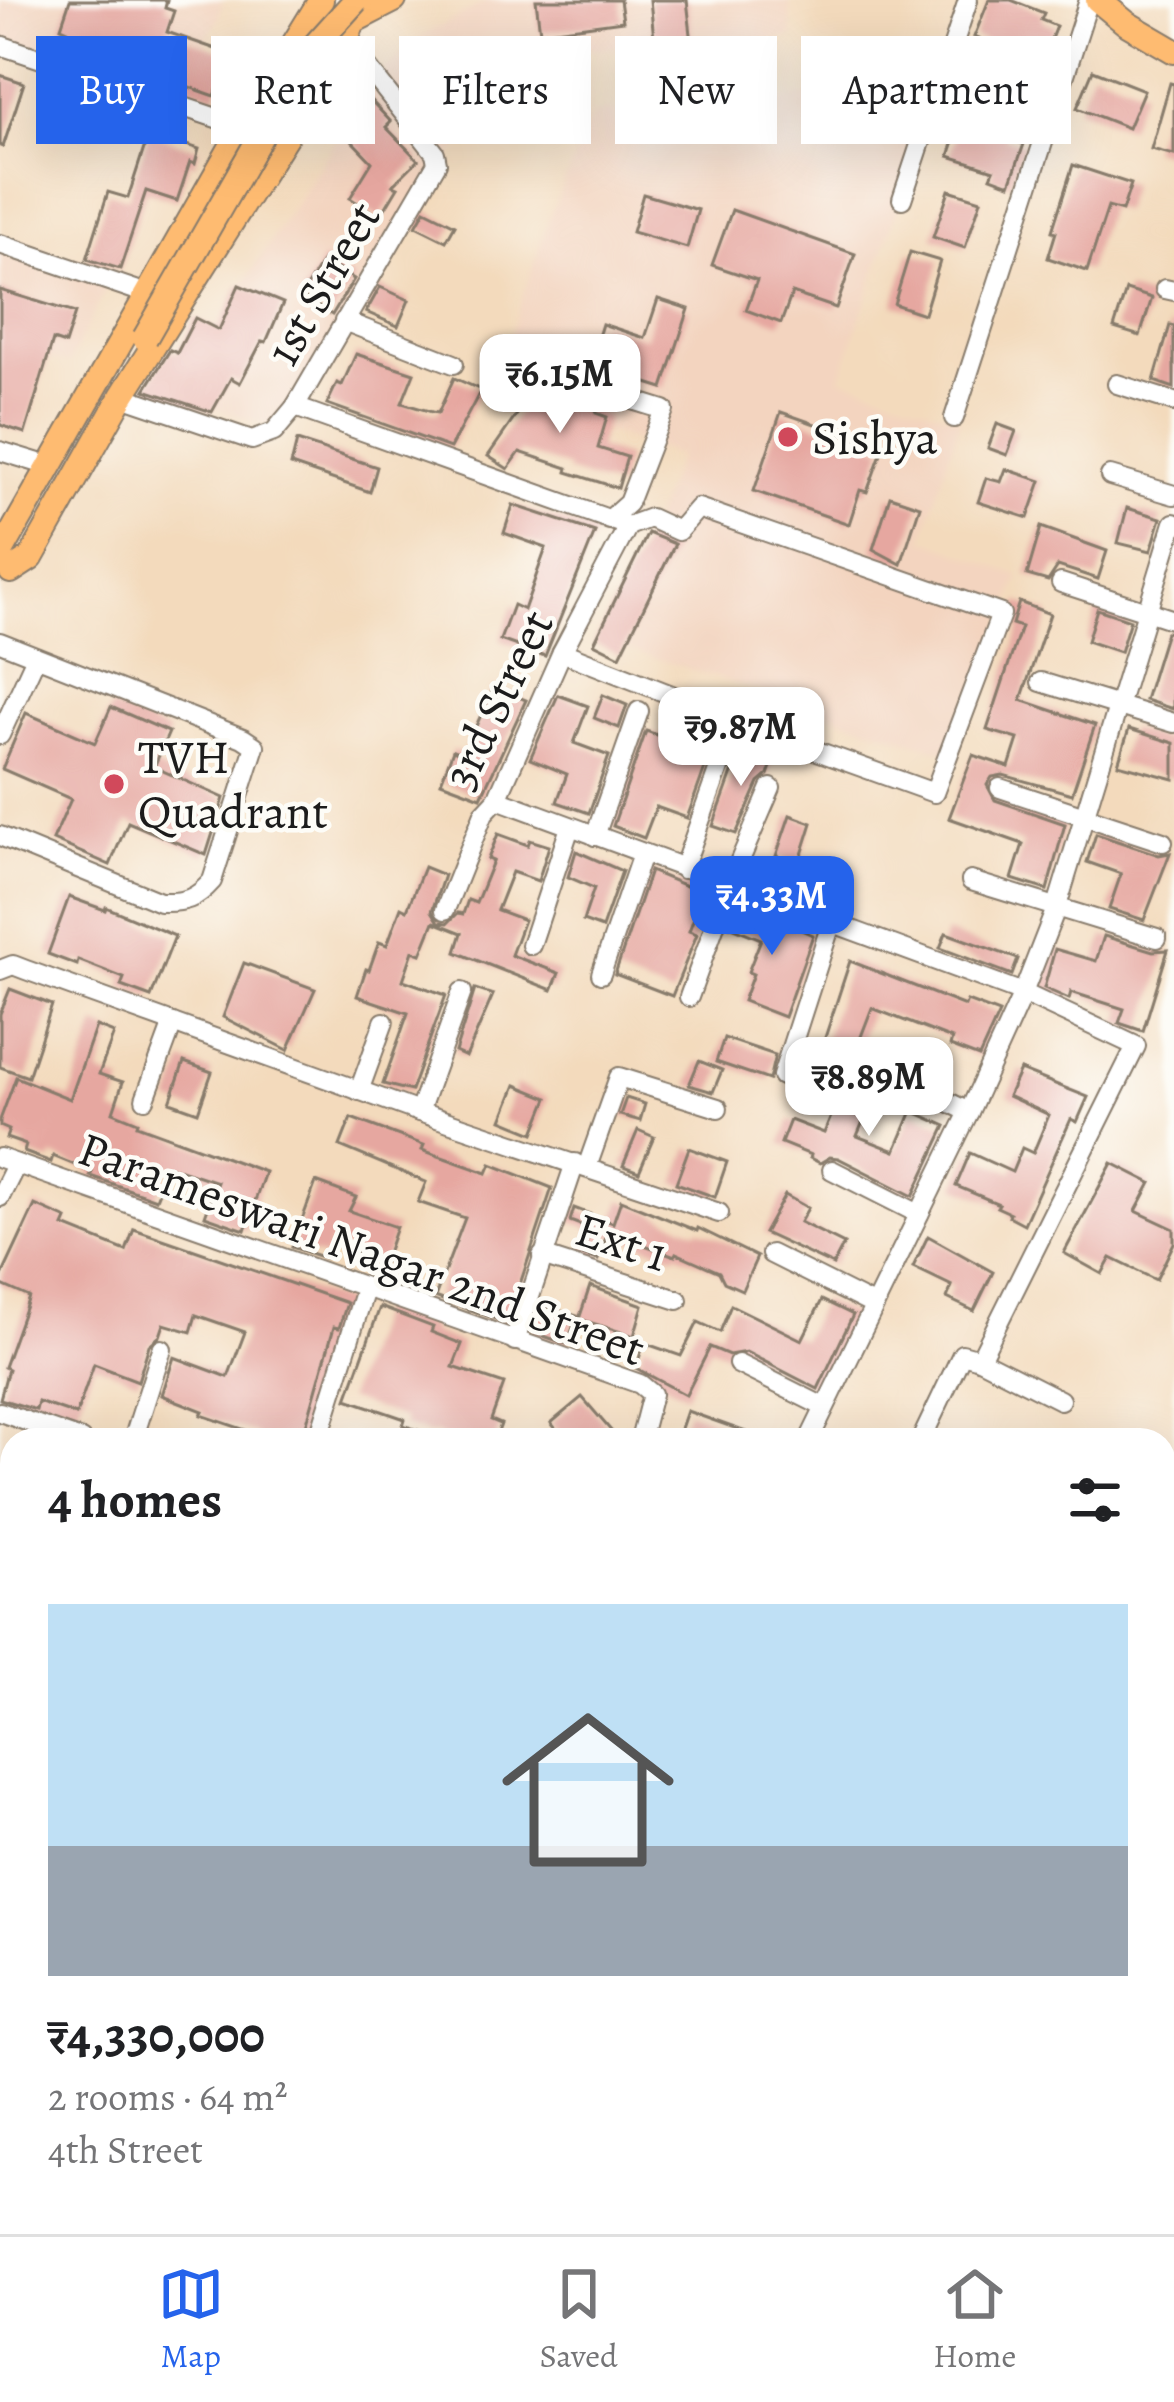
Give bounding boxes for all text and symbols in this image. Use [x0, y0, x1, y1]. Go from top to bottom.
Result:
chip: Buy [36, 36, 187, 144]
chip: Rent [211, 36, 375, 144]
chip: Filters [399, 36, 591, 144]
chip: New [615, 36, 777, 144]
chip: Apartment [801, 36, 1071, 144]
street label: 1st Street [250, 189, 396, 378]
pin: ₹6.15M [462, 334, 658, 436]
text: ₹6.15M [507, 346, 613, 399]
place label: Sishya [812, 405, 938, 471]
marker: Sishya [775, 424, 801, 450]
street label: 3rd Street [426, 599, 569, 800]
pin: ₹9.87M [643, 687, 839, 789]
text: ₹9.87M [685, 699, 797, 752]
place label: TVH Quadrant [138, 724, 328, 845]
marker: TVH Quadrant [101, 771, 127, 797]
pin: ₹4.33M [674, 856, 870, 958]
text: ₹4.33M [717, 868, 827, 921]
pin: ₹8.89M [771, 1037, 967, 1139]
text: ₹8.89M [812, 1049, 926, 1102]
street label: Parameswari Nagar 2nd Street [70, 1116, 654, 1382]
street label: Ext 1 [567, 1196, 676, 1288]
text: 4 homes [48, 1465, 222, 1535]
icon: filters [1062, 1467, 1128, 1533]
icon: home [480, 1682, 696, 1898]
text: ₹4,330,000 [48, 2000, 265, 2070]
text: 2 rooms · 64 m² [48, 2070, 288, 2123]
text: 4th Street [48, 2123, 203, 2176]
tab: Map [158, 2261, 224, 2378]
tab: Saved [539, 2261, 618, 2378]
tab: Home [933, 2261, 1016, 2378]

